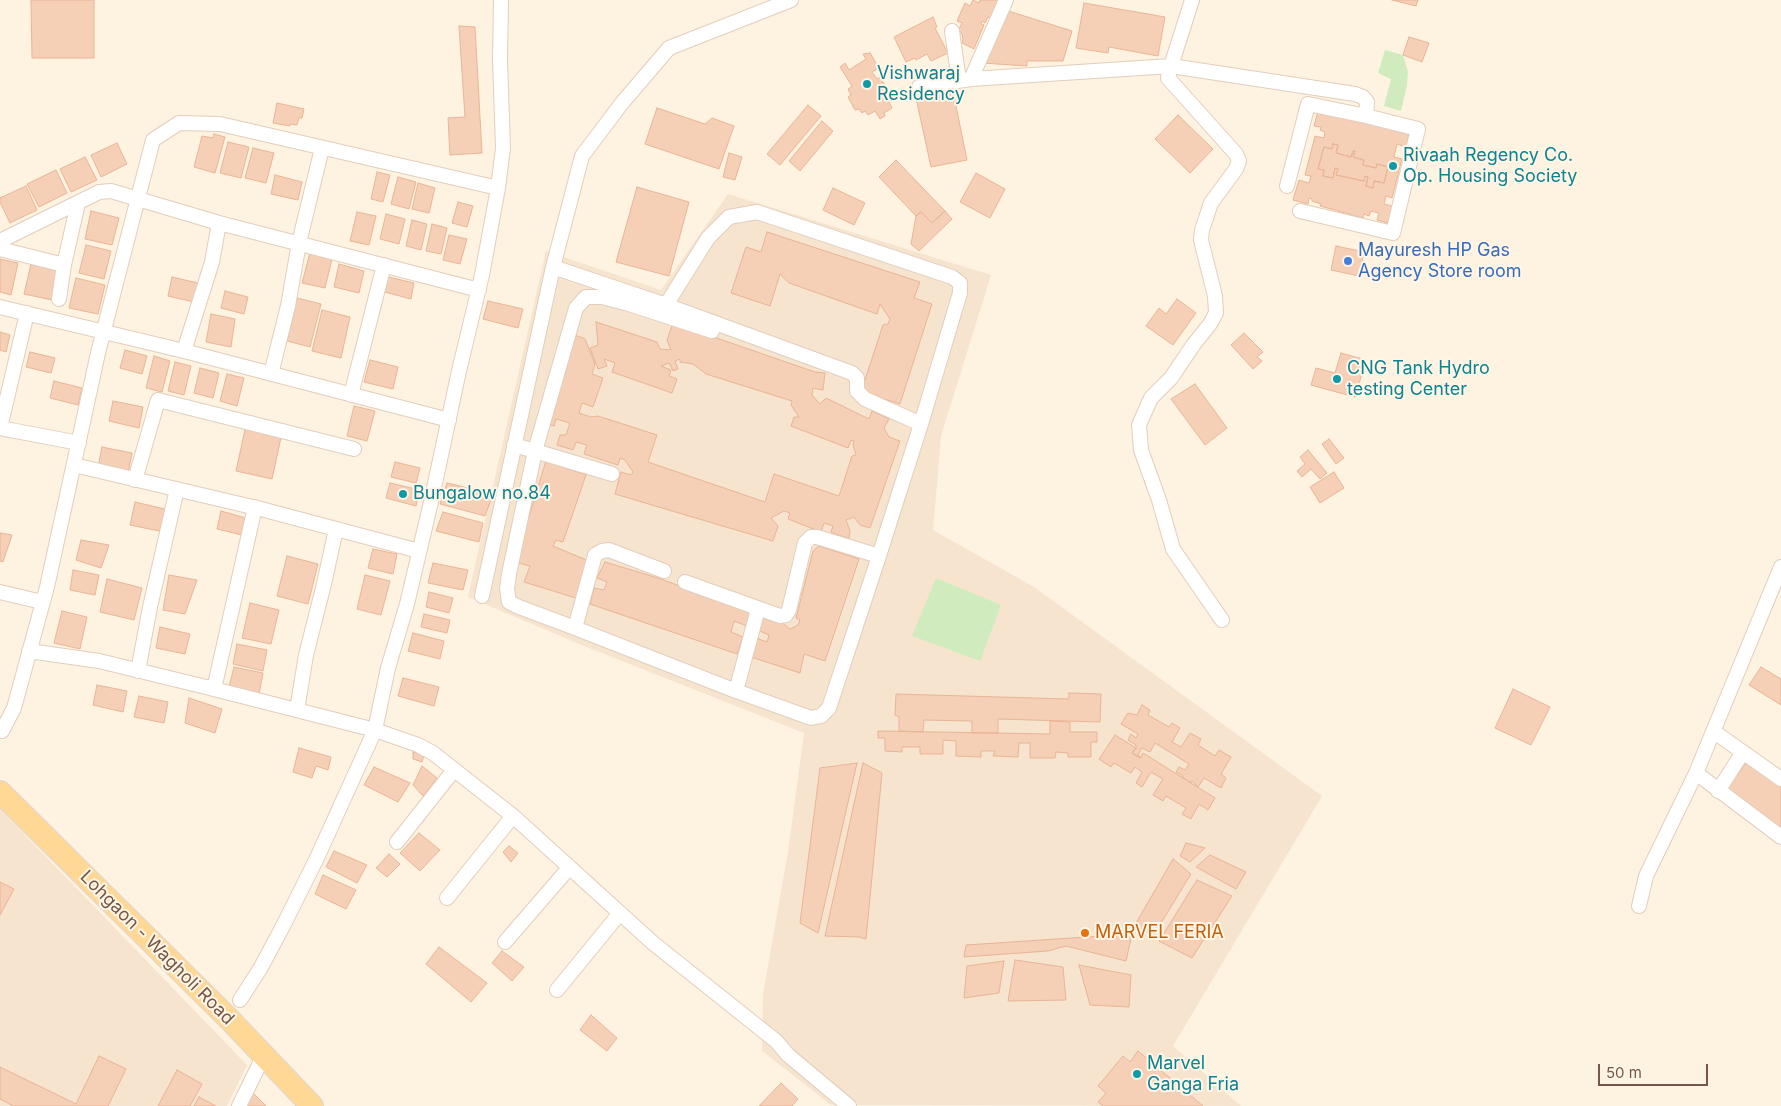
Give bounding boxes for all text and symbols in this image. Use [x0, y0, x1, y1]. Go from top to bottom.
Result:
place label: Vishwaraj Residency [877, 63, 965, 106]
marker: Vishwaraj Residency [861, 78, 873, 90]
place label: Rivaah Regency Co. Op. Housing Society [1403, 145, 1577, 188]
marker: Rivaah Regency Co. Op. Housing Society [1387, 160, 1399, 172]
place label: Mayuresh HP Gas Agency Store room [1358, 240, 1522, 282]
marker: Mayuresh HP Gas Agency Store room [1342, 255, 1354, 267]
place label: CNG Tank Hydro testing Center [1347, 358, 1490, 400]
marker: CNG Tank Hydro testing Center [1331, 373, 1343, 385]
place label: Bungalow no.84 [413, 483, 551, 505]
marker: Bungalow no.84 [397, 488, 409, 500]
street label: Lohgaon - Wagholi Road [75, 866, 239, 1030]
place label: MARVEL FERIA [1095, 922, 1224, 944]
marker: MARVEL FERIA [1079, 927, 1091, 939]
place label: Marvel Ganga Fria [1147, 1053, 1239, 1096]
scale bar [1601, 1054, 1711, 1086]
text: 50 m [1606, 1063, 1642, 1082]
marker: Marvel Ganga Fria [1131, 1068, 1143, 1080]

